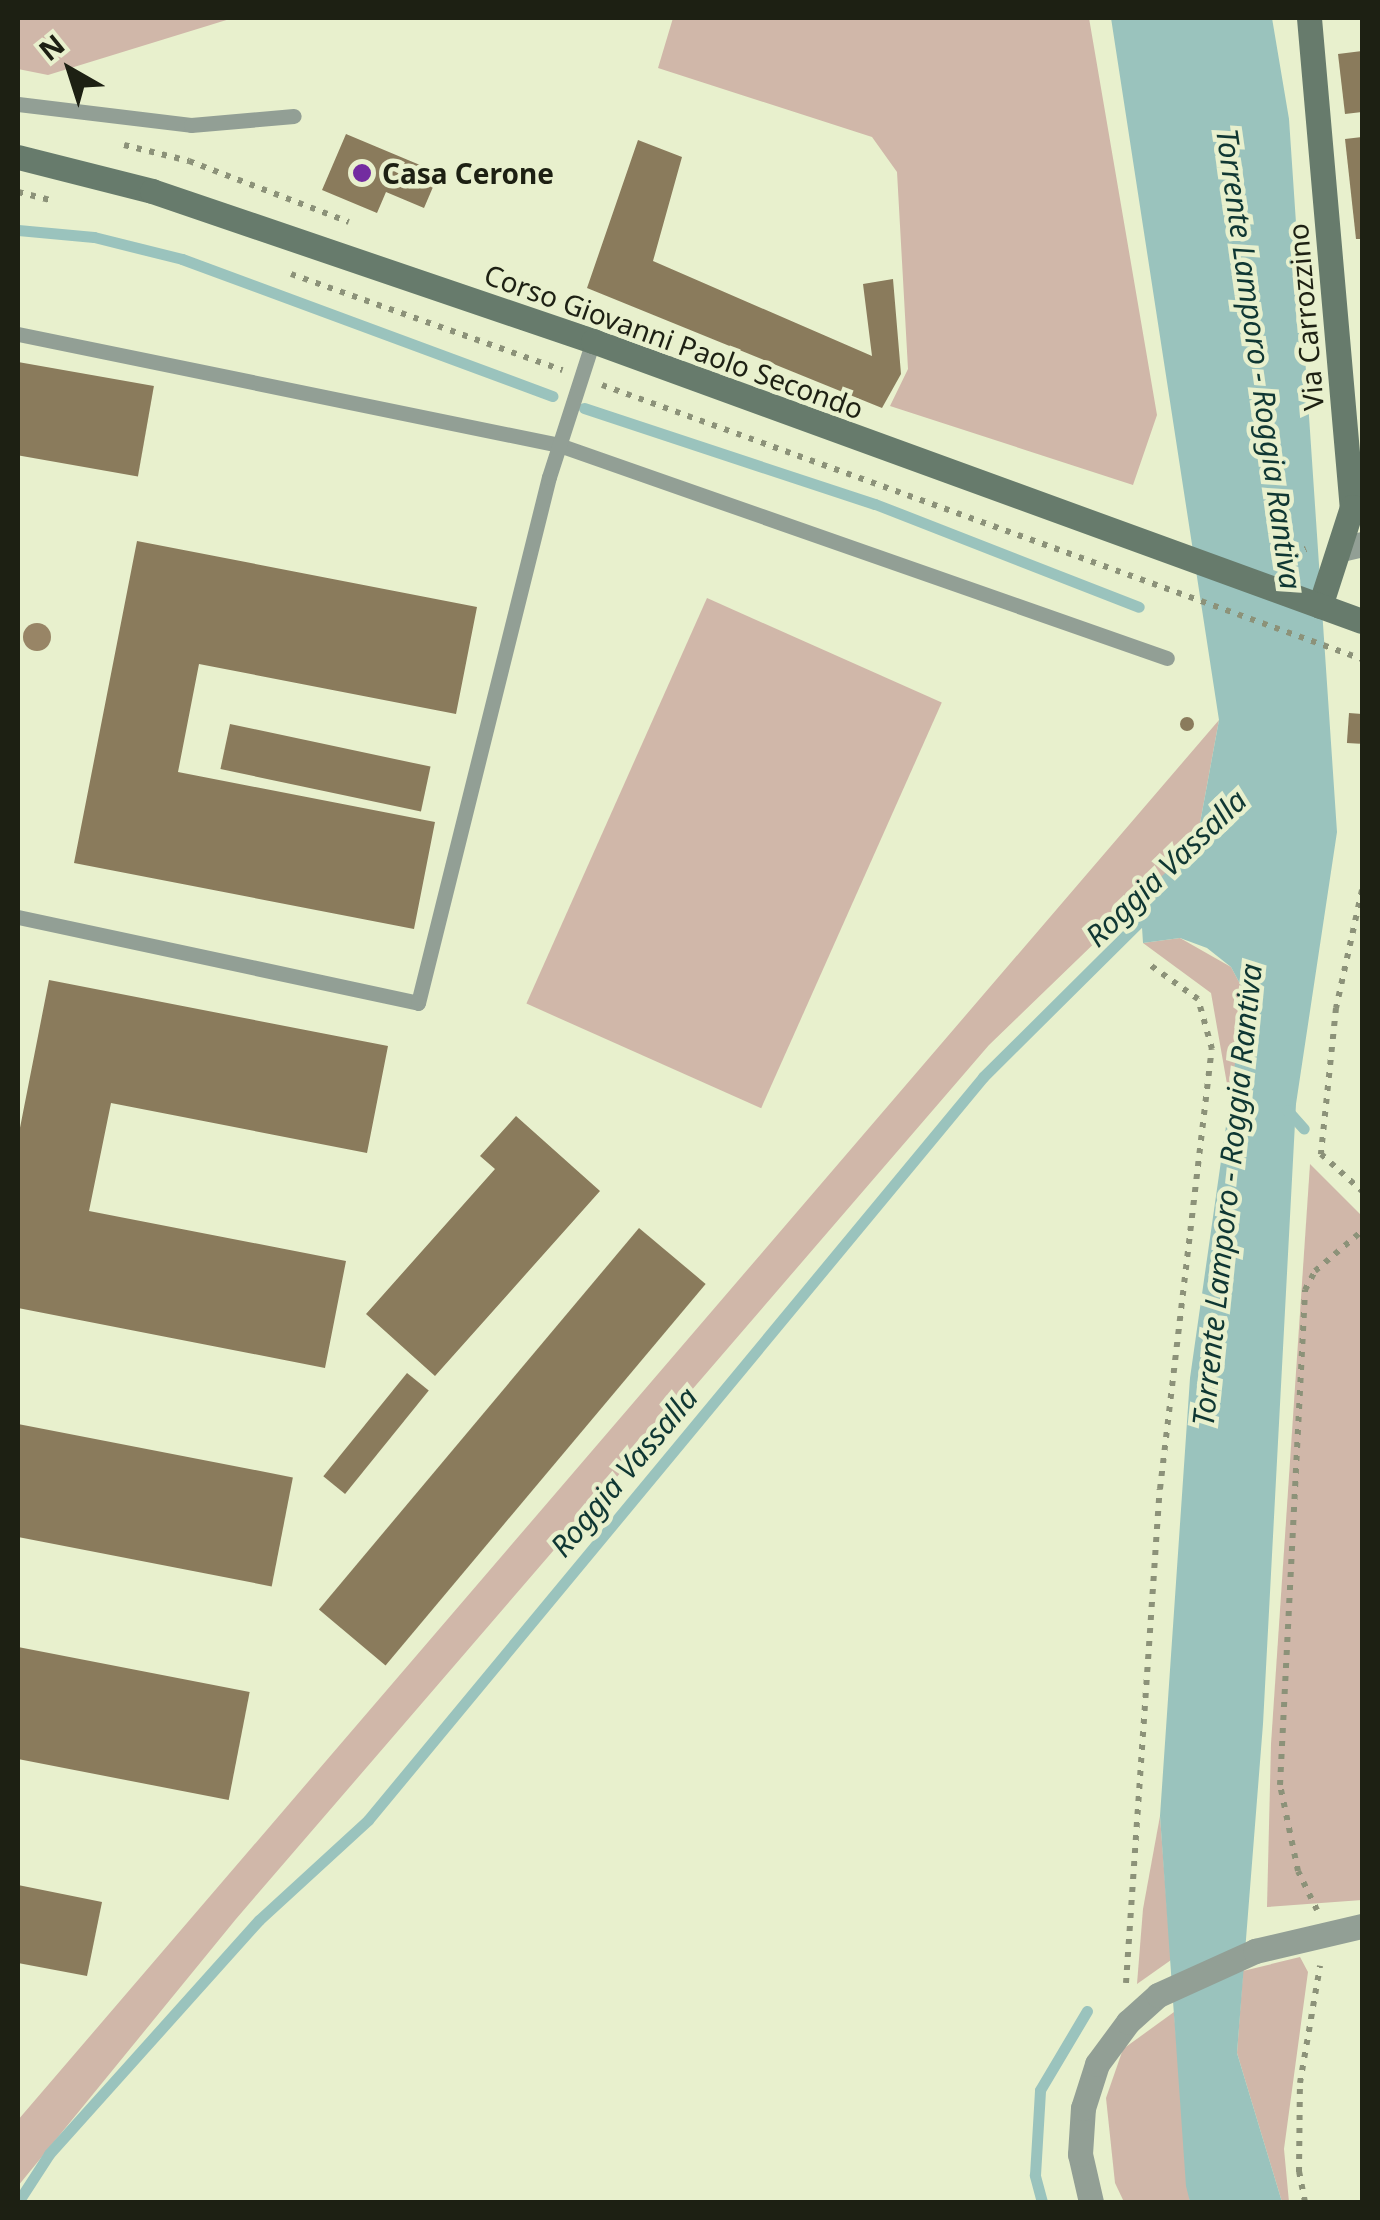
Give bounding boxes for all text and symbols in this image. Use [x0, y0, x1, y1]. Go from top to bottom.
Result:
north arrow [20, 20, 120, 120]
text: N [30, 25, 72, 69]
water label: Torrente Lamporo - Roggia Rantiva [1209, 126, 1309, 592]
place label: Casa Cerone [382, 156, 554, 190]
marker: Casa Cerone [351, 162, 373, 184]
street label: Via Carrozzino [1280, 222, 1330, 412]
street label: Corso Giovanni Paolo Secondo [480, 257, 868, 425]
water label: Roggia Vassalla [1078, 782, 1254, 954]
water label: Torrente Lamporo - Roggia Rantiva [1185, 962, 1269, 1428]
water label: Roggia Vassalla [543, 1380, 705, 1564]

